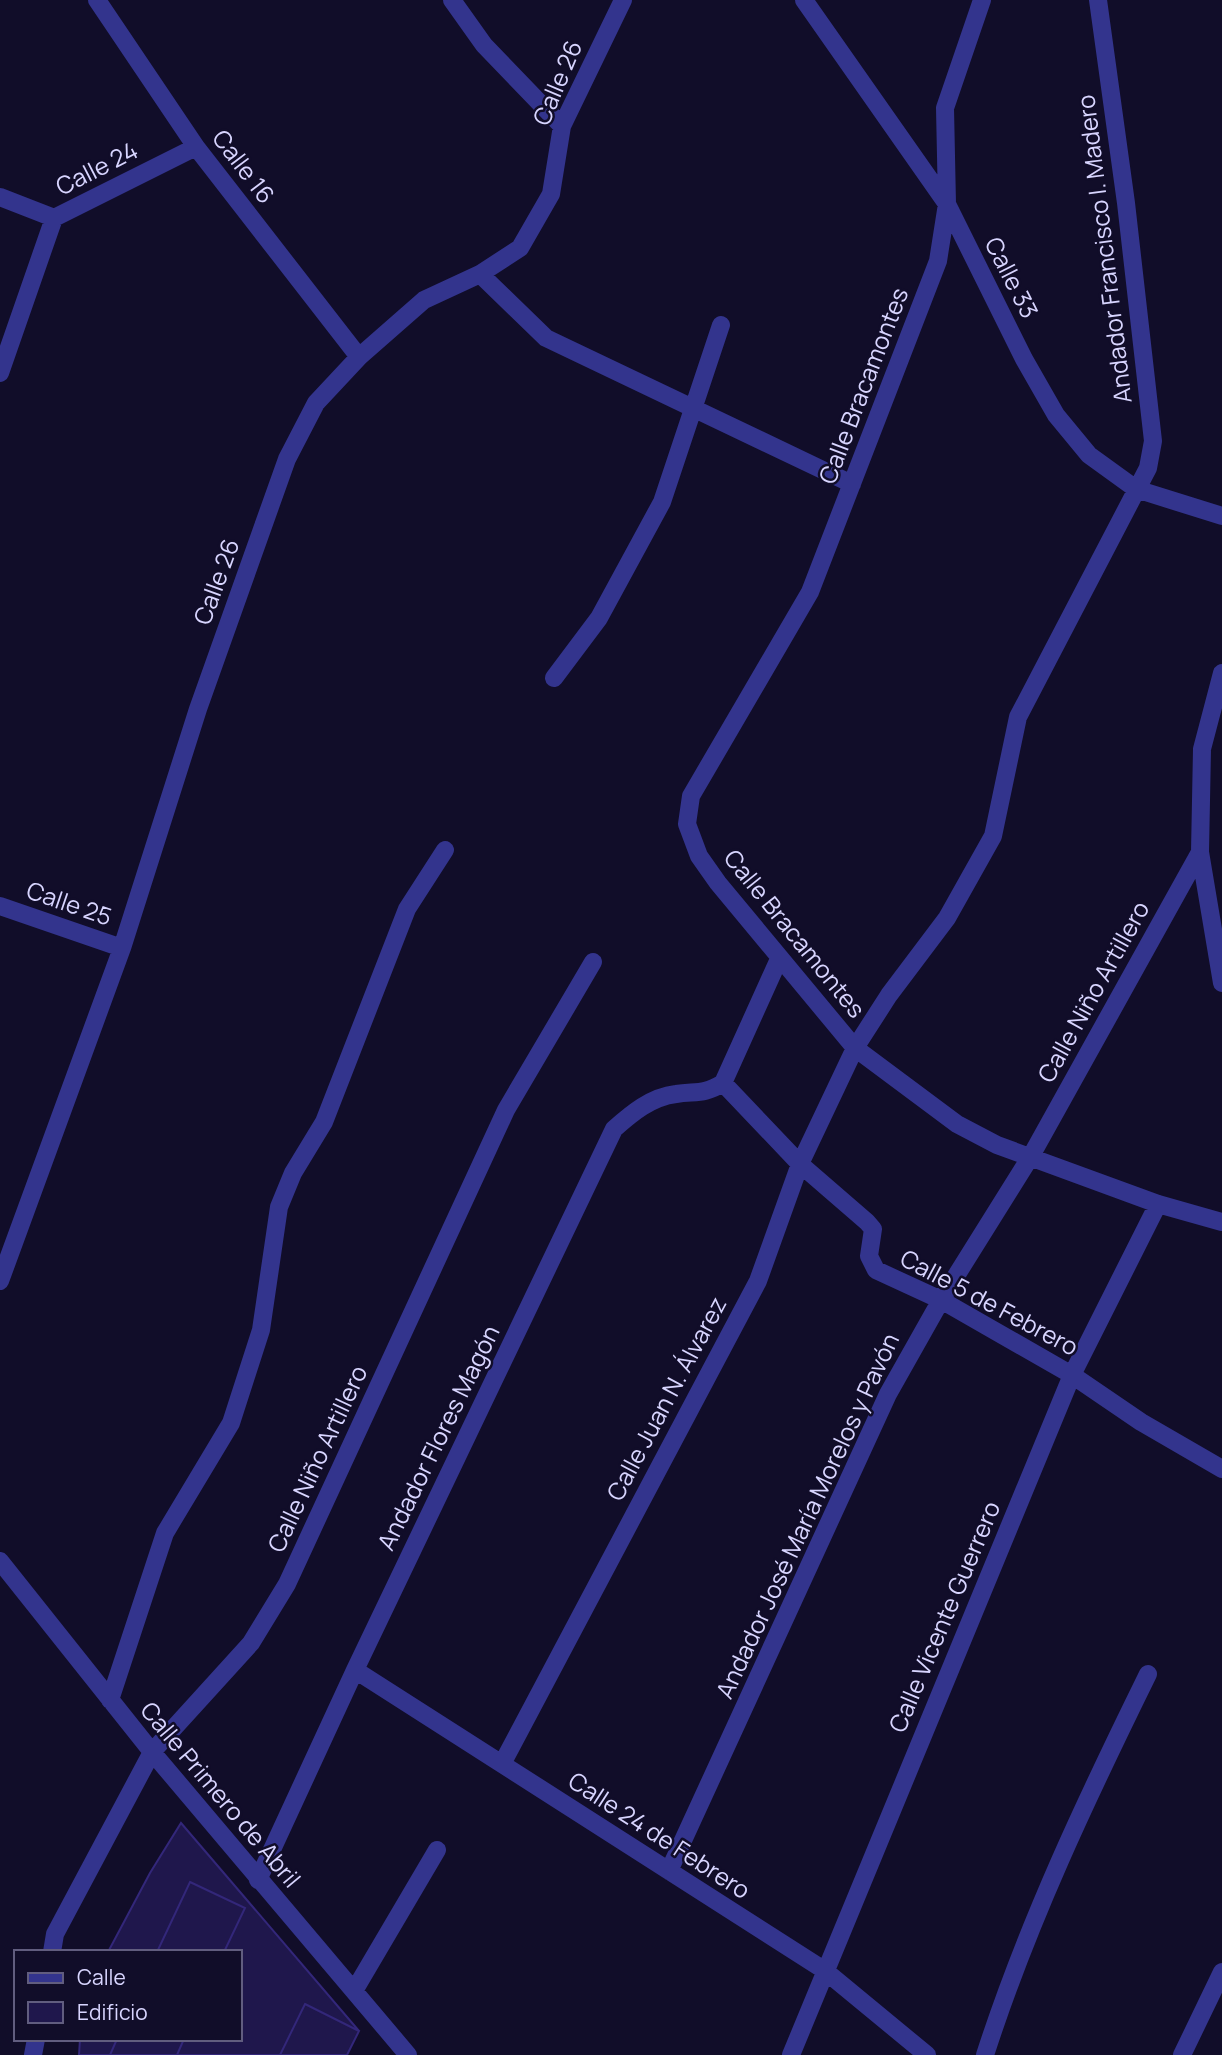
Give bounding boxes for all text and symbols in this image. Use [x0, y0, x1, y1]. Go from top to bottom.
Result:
street label: Calle 26 [524, 35, 589, 130]
street label: Andador Francisco I. Madero [1068, 93, 1139, 405]
street label: Calle 16 [206, 122, 283, 210]
street label: Calle 24 [50, 133, 143, 202]
street label: Calle 33 [978, 231, 1047, 324]
street label: Calle Bracamontes [810, 283, 915, 488]
street label: Calle 26 [185, 534, 246, 629]
street label: Calle Bracamontes [717, 842, 873, 1024]
street label: Calle 25 [22, 873, 117, 933]
street label: Calle Niño Artillero [1029, 895, 1156, 1088]
street label: Calle 5 de Febrero [895, 1241, 1085, 1363]
street label: Calle Juan N. Álvarez [598, 1291, 733, 1506]
street label: Andador Flores Magón [369, 1319, 507, 1555]
street label: Andador José María Morelos y Pavón [707, 1327, 906, 1703]
street label: Calle Niño Artillero [259, 1360, 374, 1557]
street label: Calle Vicente Guerrero [880, 1496, 1007, 1737]
street label: Calle Primero de Abril [134, 1694, 309, 1894]
street label: Calle 24 de Febrero [562, 1764, 757, 1906]
legend [14, 1950, 242, 2041]
text: Calle [77, 1963, 126, 1991]
text: Edificio [77, 1998, 148, 2026]

